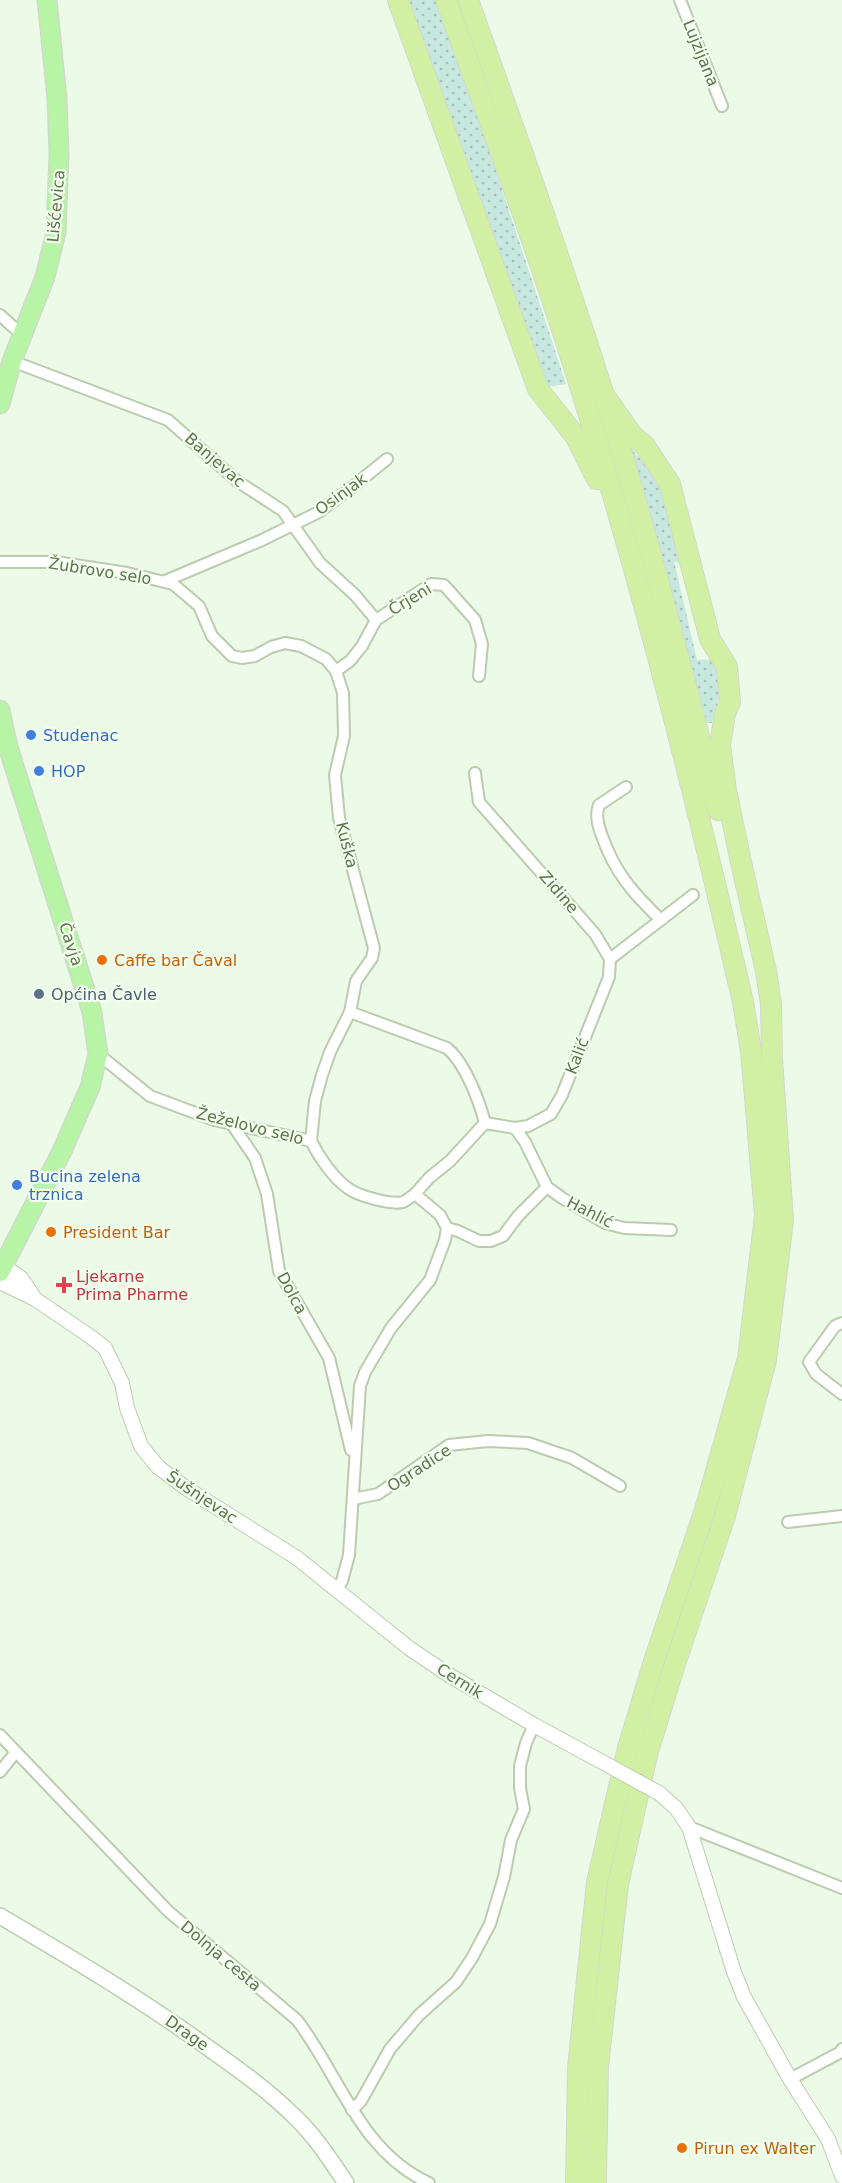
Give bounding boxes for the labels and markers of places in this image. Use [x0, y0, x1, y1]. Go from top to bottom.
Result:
place label: Studenac [43, 726, 118, 745]
marker: Studenac [24, 728, 38, 742]
place label: HOP [51, 762, 86, 781]
marker: HOP [32, 764, 46, 778]
place label: Caffe bar Čaval [114, 951, 237, 970]
marker: Caffe bar Čaval [95, 953, 109, 967]
place label: Općina Čavle [51, 985, 157, 1004]
marker: Općina Čavle [32, 987, 46, 1001]
place label: Bucina zelena trznica [29, 1167, 141, 1204]
marker: Bucina zelena trznica [10, 1178, 24, 1192]
place label: President Bar [63, 1223, 171, 1242]
marker: President Bar [44, 1225, 58, 1239]
place label: Ljekarne Prima Pharme [76, 1267, 188, 1304]
marker: Ljekarne Prima Pharme [57, 1278, 71, 1292]
place label: Pirun ex Walter [694, 2139, 816, 2158]
marker: Pirun ex Walter [675, 2141, 689, 2155]

